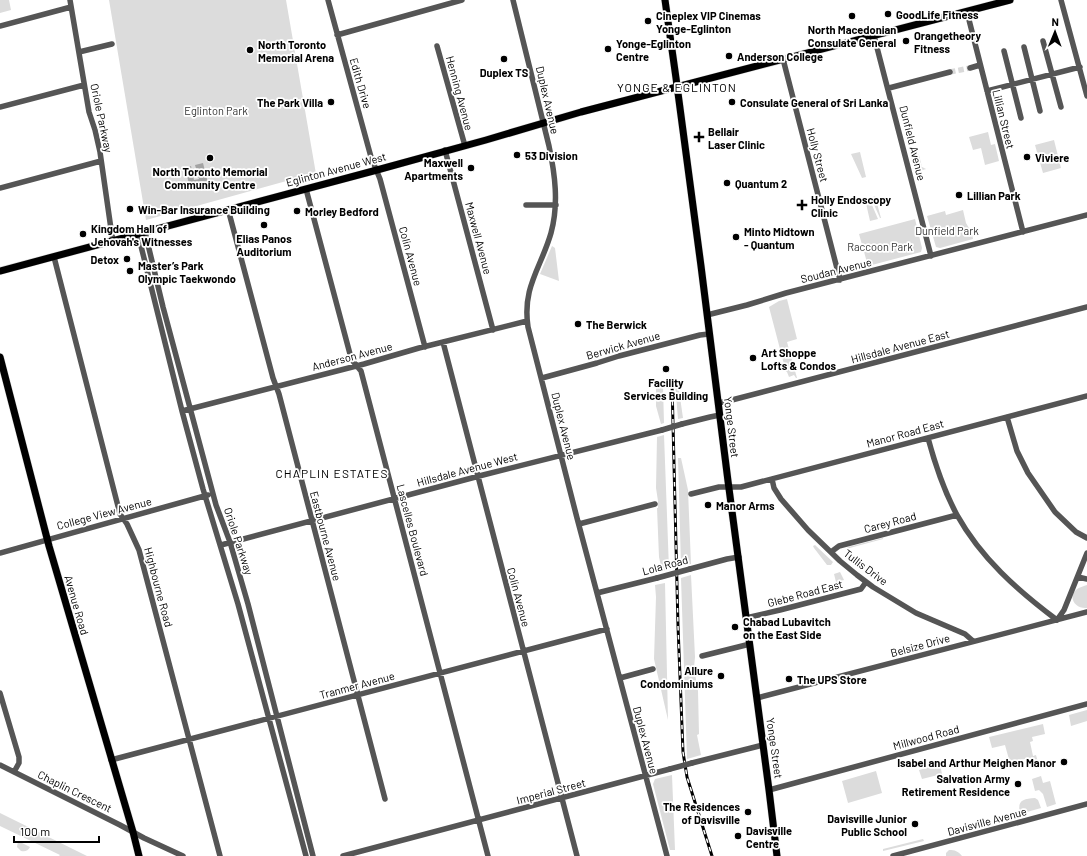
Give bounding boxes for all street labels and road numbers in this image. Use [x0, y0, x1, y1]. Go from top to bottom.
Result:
street label: Henning Avenue [444, 54, 476, 132]
street label: Edith Drive [348, 56, 374, 110]
street label: Duplex Avenue [534, 65, 562, 135]
street label: Oriole Parkway [88, 82, 116, 154]
street label: Lillian Street [990, 88, 1018, 150]
street label: Dunfield Avenue [897, 104, 929, 182]
street label: Holly Street [805, 126, 831, 184]
street label: Eglinton Avenue West [285, 149, 387, 189]
street label: Maxwell Avenue [463, 200, 495, 276]
street label: Colin Avenue [397, 225, 425, 287]
street label: Soudan Avenue [799, 255, 873, 285]
street label: Hillsdale Avenue East [849, 327, 951, 365]
street label: Berwick Avenue [585, 328, 662, 362]
street label: Anderson Avenue [310, 339, 394, 373]
street label: Duplex Avenue [549, 391, 579, 461]
street label: Yonge Street [722, 396, 742, 458]
street label: Manor Road East [865, 416, 945, 450]
street label: Hillsdale Avenue West [415, 449, 519, 489]
street label: Lascelles Boulevard [394, 483, 432, 577]
street label: Eastbourne Avenue [308, 490, 344, 582]
street label: College View Avenue [55, 494, 153, 532]
street label: Oriole Parkway [222, 506, 256, 576]
street label: Carey Road [862, 509, 918, 535]
street label: Highbourne Road [142, 546, 176, 628]
street label: Tullis Drive [842, 546, 891, 588]
street label: Lola Road [641, 553, 689, 577]
street label: Colin Avenue [505, 566, 533, 628]
street label: Avenue Road [62, 574, 92, 636]
street label: Glebe Road East [766, 577, 844, 609]
street label: Belsize Drive [889, 631, 951, 659]
street label: Tranmer Avenue [318, 669, 396, 701]
street label: Duplex Avenue [631, 705, 661, 775]
street label: Yonge Street [764, 717, 786, 779]
street label: Millwood Road [891, 722, 961, 752]
street label: Chaplin Crescent [36, 767, 114, 815]
street label: Imperial Street [515, 776, 587, 806]
street label: Davisville Avenue [946, 804, 1028, 838]

